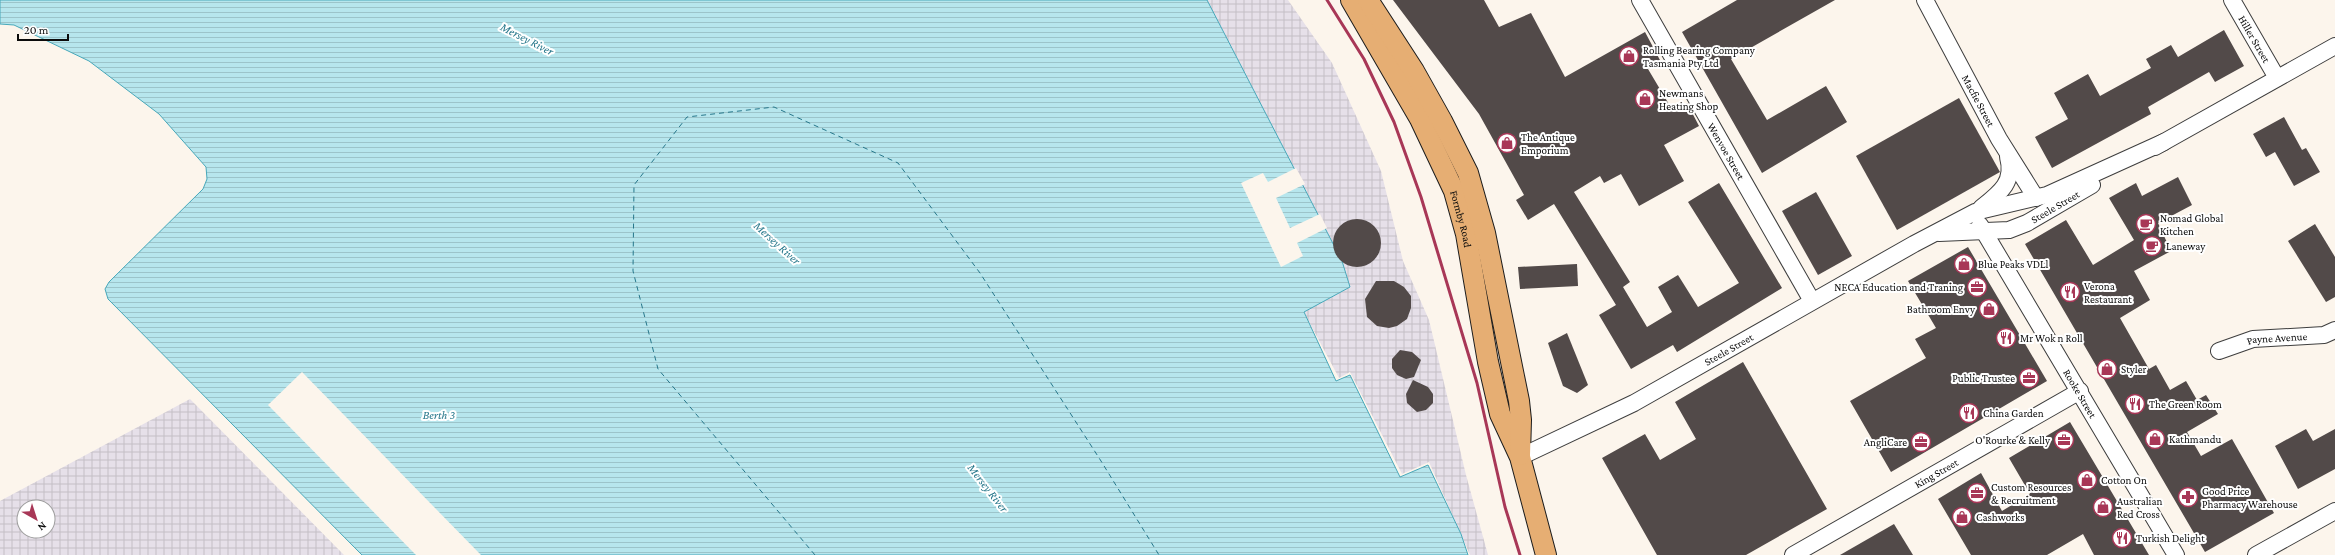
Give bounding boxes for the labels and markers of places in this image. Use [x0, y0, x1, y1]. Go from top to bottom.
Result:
place label: Rolling Bearing Company Tasmania Pty Ltd [1643, 44, 1756, 70]
shop icon: Rolling Bearing Company Tasmania Pty Ltd [1618, 45, 1640, 67]
place label: Newmans Heating Shop [1659, 87, 1718, 113]
shop icon: Newmans Heating Shop [1634, 88, 1656, 110]
place label: The Antique Emporium [1521, 131, 1575, 157]
shop icon: The Antique Emporium [1496, 132, 1518, 154]
place label: Nomad Global Kitchen [2160, 212, 2223, 237]
cafe icon: Nomad Global Kitchen [2135, 213, 2157, 235]
cafe icon: Laneway [2141, 235, 2163, 257]
place label: Laneway [2166, 240, 2206, 253]
shop icon: Blue Peaks VDLl [1953, 253, 1975, 275]
place label: Blue Peaks VDLl [1978, 258, 2049, 270]
office icon: NECA Education and Traning [1966, 276, 1988, 298]
place label: Verona Restaurant [2084, 280, 2132, 305]
place label: NECA Education and Traning [1834, 281, 1964, 294]
restaurant icon: Verona Restaurant [2059, 281, 2081, 303]
shop icon: Bathroom Envy [1978, 298, 2000, 320]
place label: Bathroom Envy [1907, 303, 1976, 316]
restaurant icon: Mr Wok n Roll [1995, 327, 2017, 349]
place label: Mr Wok n Roll [2020, 332, 2083, 344]
shop icon: Styler [2096, 358, 2118, 380]
place label: Styler [2121, 363, 2147, 376]
office icon: Public Trustee [2018, 367, 2040, 389]
place label: Public Trustee [1952, 372, 2015, 384]
restaurant icon: The Green Room [2124, 393, 2146, 415]
place label: The Green Room [2149, 398, 2222, 410]
restaurant icon: China Garden [1958, 402, 1980, 424]
place label: China Garden [1983, 407, 2044, 419]
shop icon: Kathmandu [2144, 428, 2166, 450]
office icon: O'Rourke & Kelly [2053, 429, 2075, 451]
office icon: AngliCare [1910, 431, 1932, 453]
place label: Kathmandu [2169, 433, 2221, 445]
place label: O'Rourke & Kelly [1975, 434, 2051, 447]
place label: AngliCare [1864, 436, 1907, 449]
shop icon: Cotton On [2076, 469, 2098, 491]
place label: Cotton On [2101, 474, 2147, 486]
place label: Custom Resources & Recruitment [1991, 481, 2071, 506]
office icon: Custom Resources & Recruitment [1966, 482, 1988, 504]
place label: Good Price Pharmacy Warehouse [2202, 485, 2298, 511]
pharmacy icon: Good Price Pharmacy Warehouse [2177, 486, 2199, 508]
place label: Australian Red Cross [2117, 495, 2163, 520]
shop icon: Australian Red Cross [2092, 496, 2114, 518]
shop icon: Cashworks [1951, 506, 1973, 528]
place label: Cashworks [1976, 511, 2025, 523]
restaurant icon: Turkish Delight [2111, 527, 2133, 549]
place label: Turkish Delight [2136, 532, 2205, 545]

